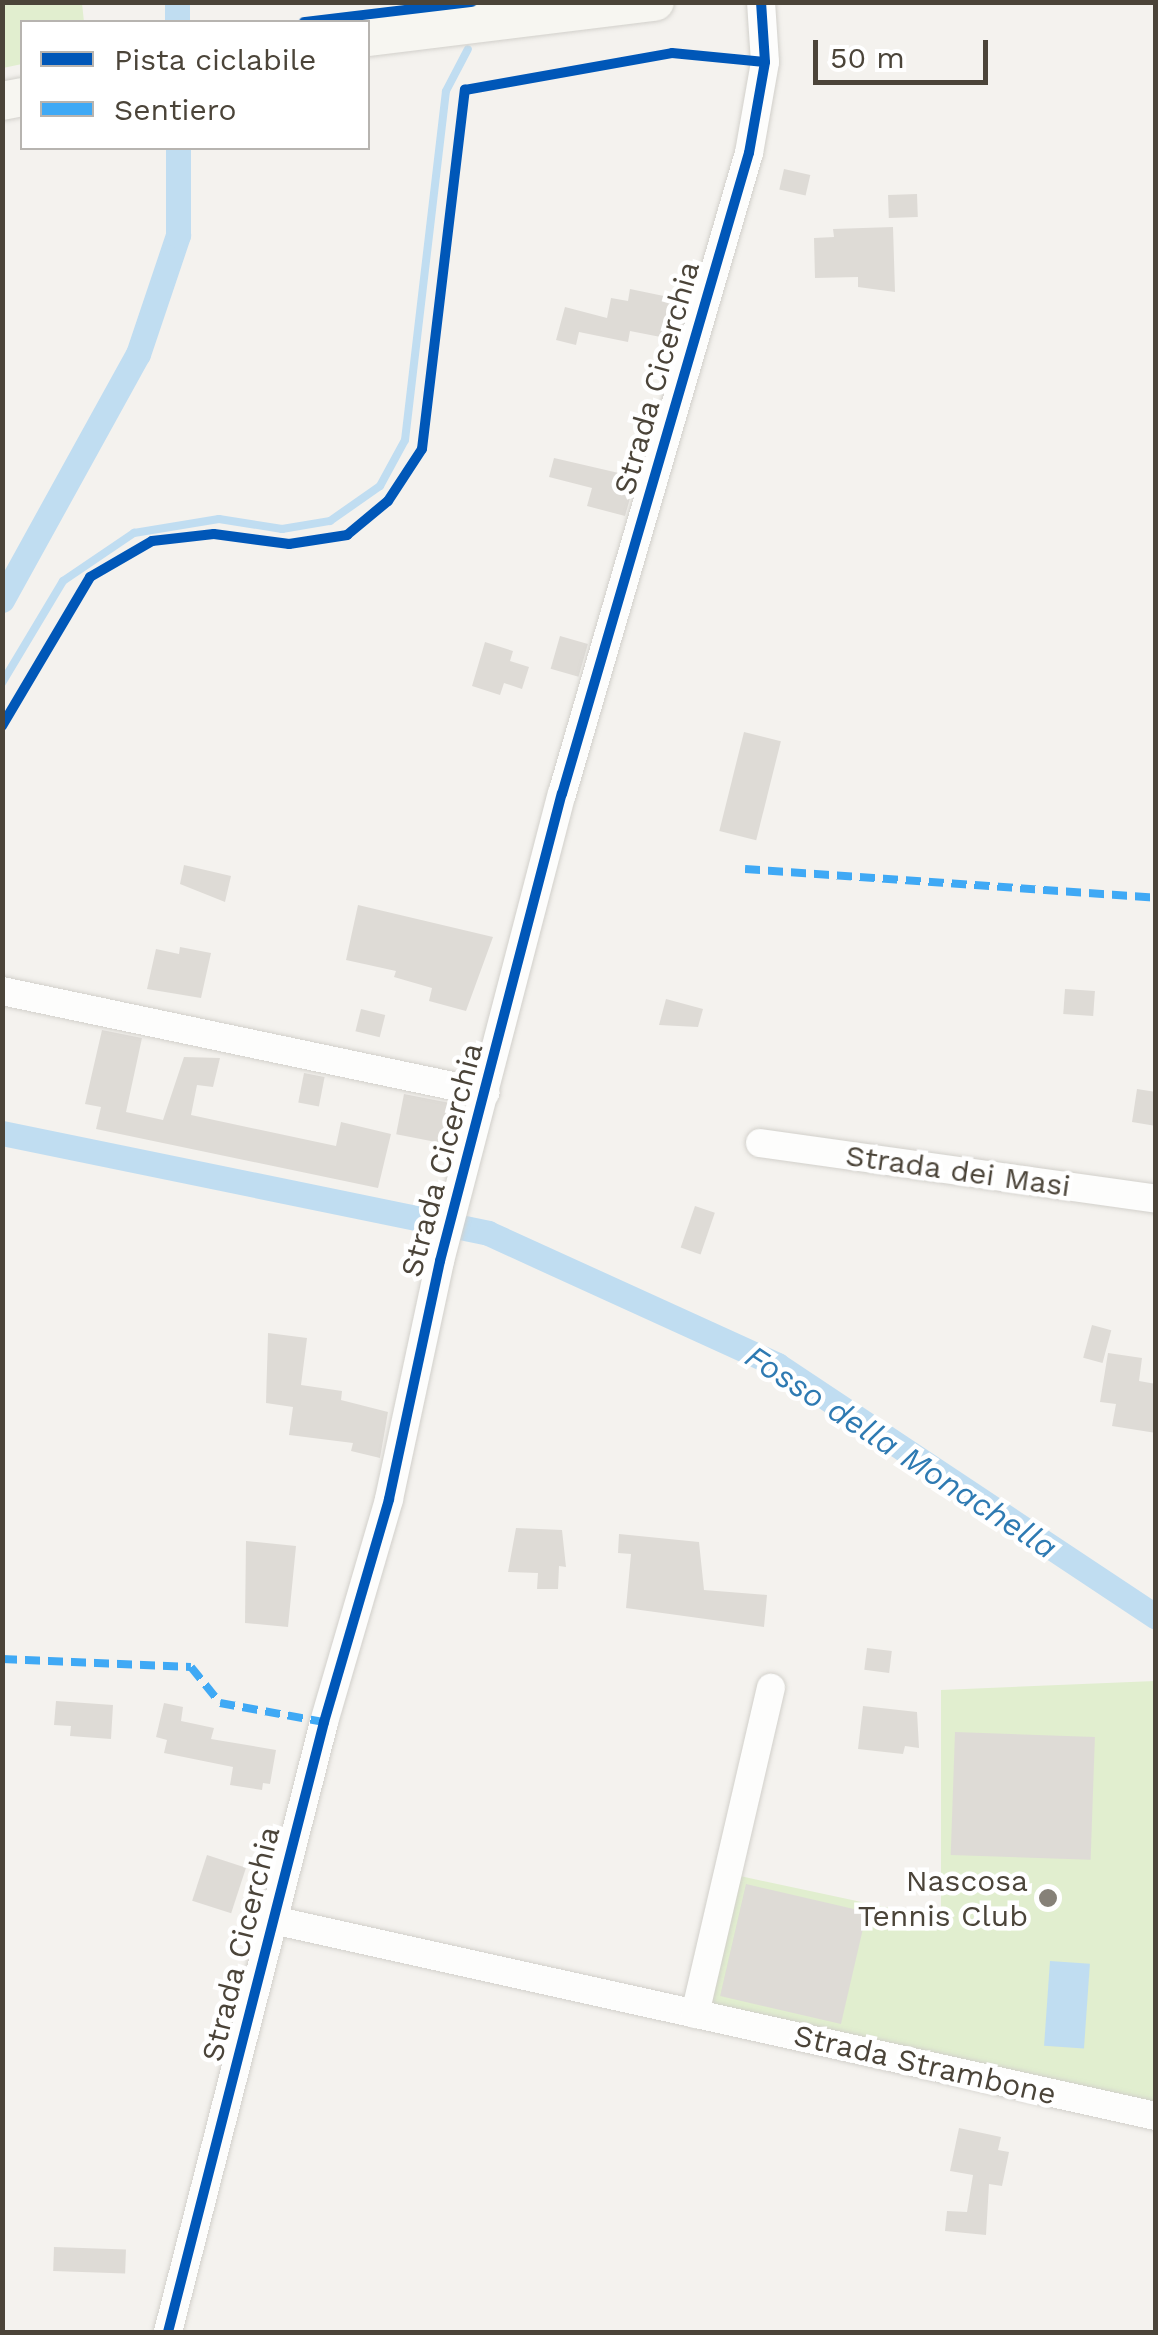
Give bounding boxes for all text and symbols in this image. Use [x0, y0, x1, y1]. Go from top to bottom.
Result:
legend [20, 20, 370, 150]
scale bar [818, 20, 993, 82]
text: 50 m [830, 40, 905, 75]
text: Pista ciclabile [114, 42, 316, 77]
text: Sentiero [114, 92, 237, 127]
street label: Strada Cicerchia [606, 257, 708, 499]
street label: Strada Cicerchia [393, 1039, 491, 1281]
street label: Strada dei Masi [843, 1137, 1073, 1205]
water label: Fosso della Monachella [738, 1337, 1064, 1567]
street label: Strada Cicerchia [194, 1823, 288, 2065]
place label: Nascosa Tennis Club [858, 1863, 1028, 1934]
marker: Nascosa Tennis Club [1037, 1887, 1059, 1909]
street label: Strada Strambone [790, 2017, 1060, 2113]

